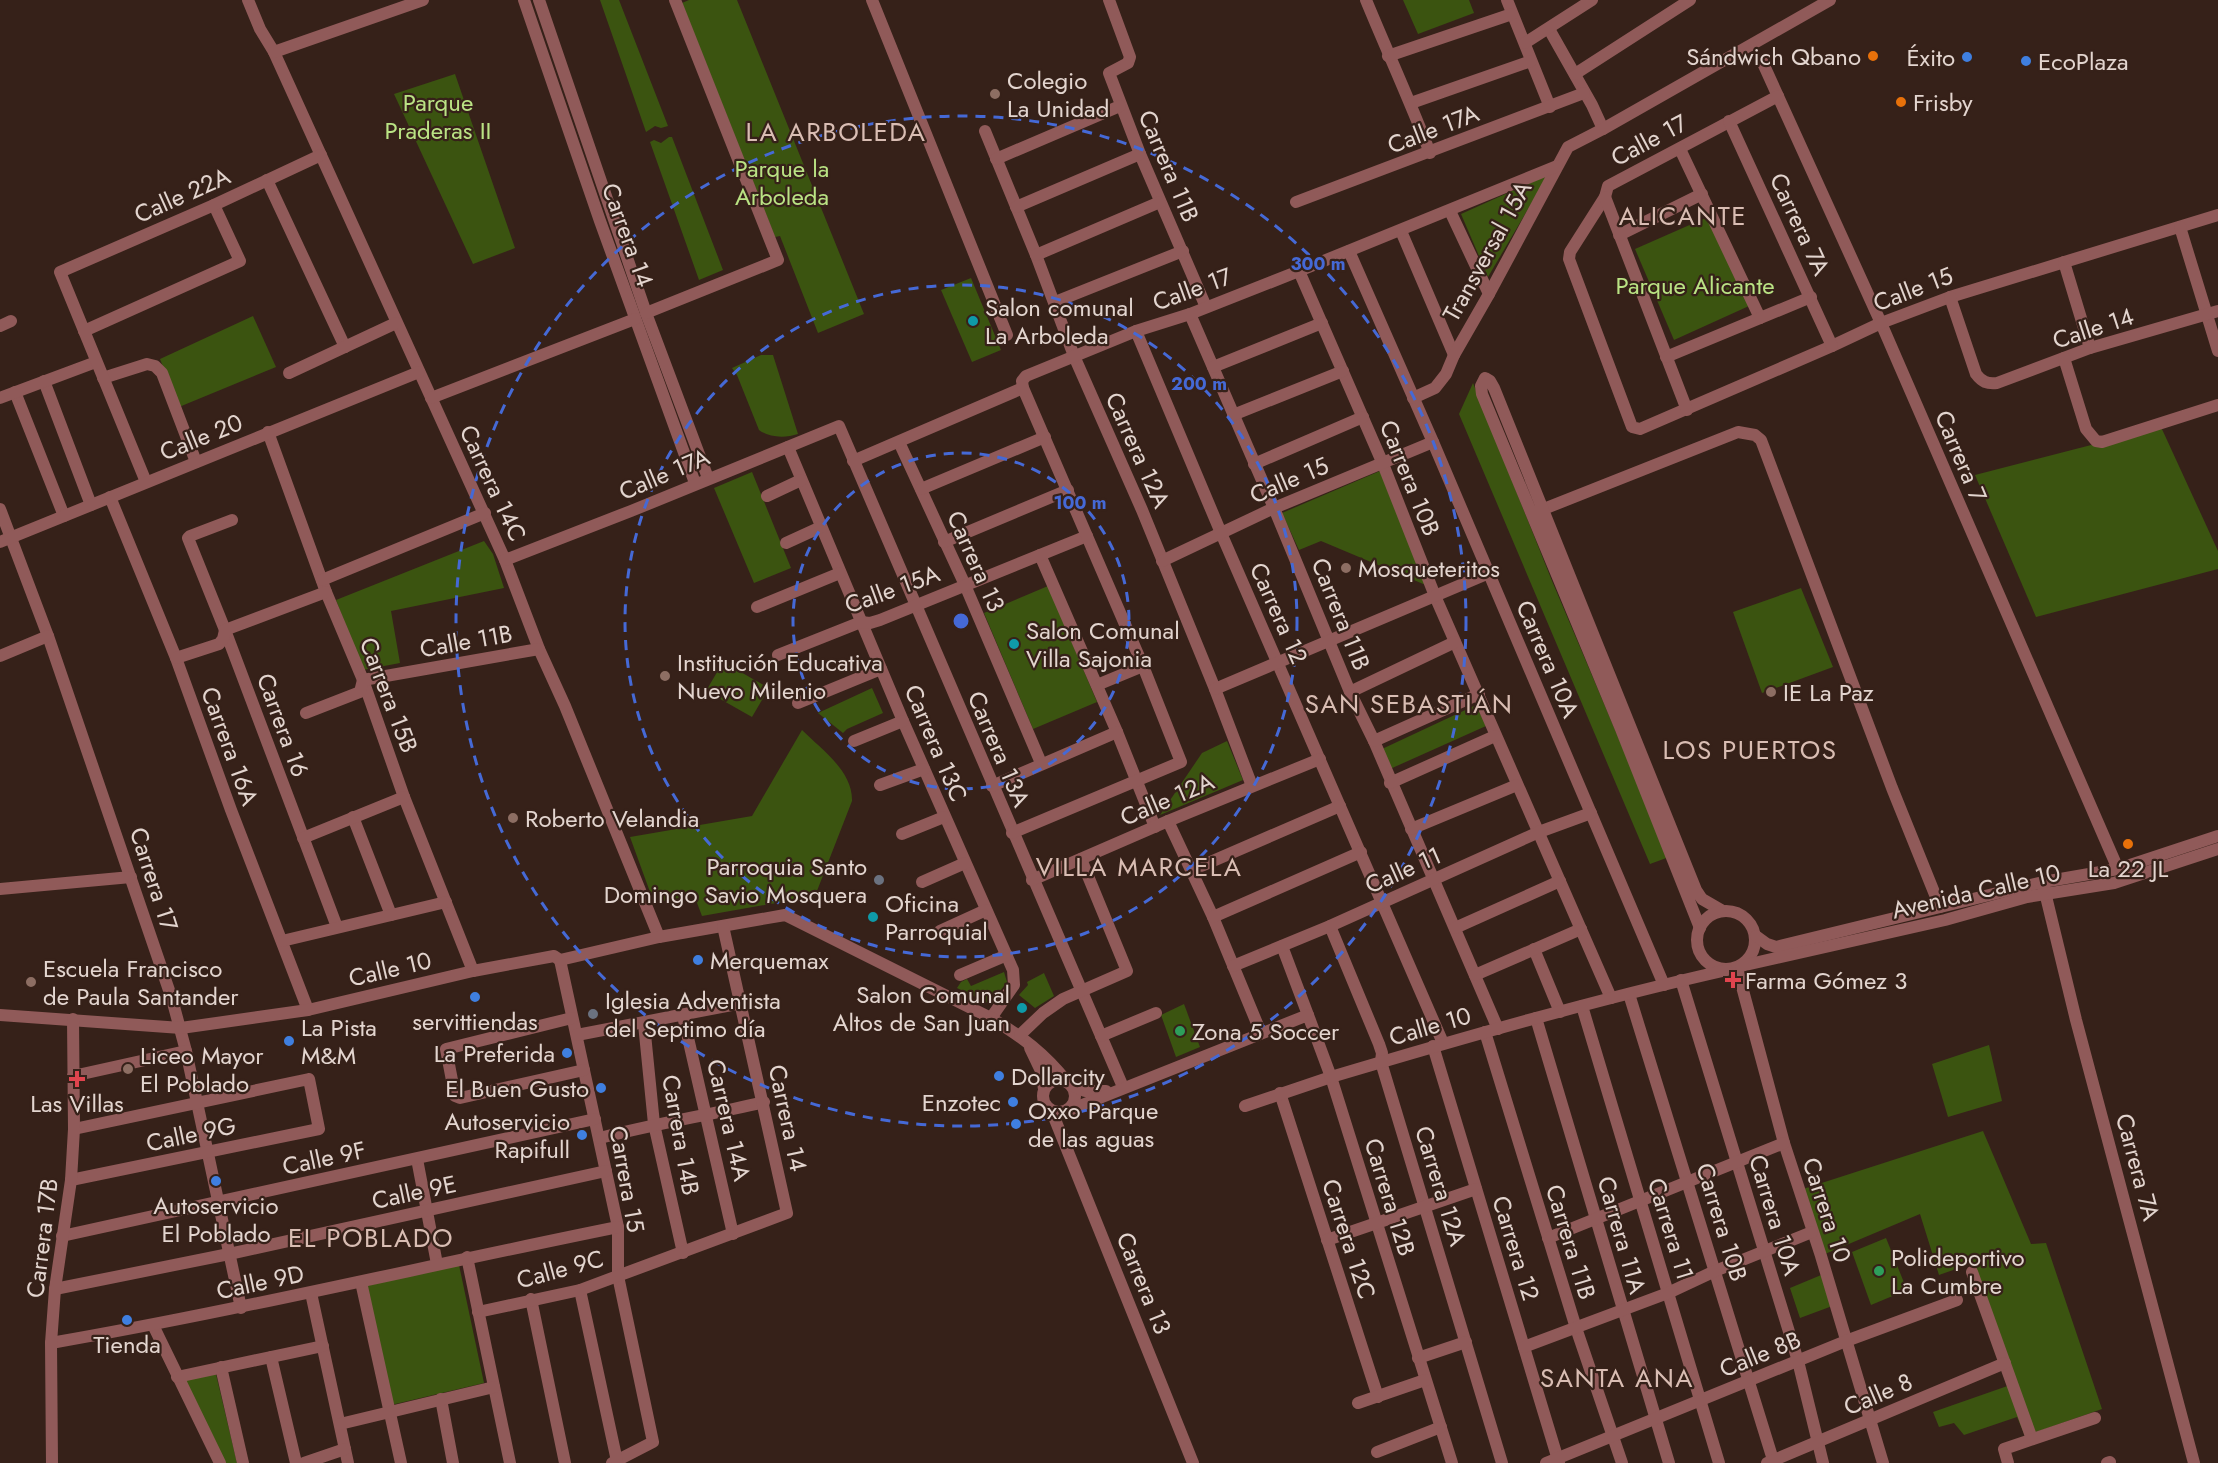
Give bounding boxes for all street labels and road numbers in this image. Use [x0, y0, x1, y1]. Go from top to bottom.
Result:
street label: Calle 17A [1382, 96, 1484, 162]
street label: Carrera 11B [1130, 105, 1208, 227]
street label: Calle 17 [1605, 105, 1694, 175]
street label: Calle 22A [128, 158, 236, 232]
street label: Carrera 7A [1761, 167, 1839, 281]
street label: Transversal 15A [1434, 174, 1540, 328]
street label: Carrera 14 [593, 178, 663, 292]
street label: Calle 17 [1147, 258, 1237, 319]
street label: Calle 15 [1868, 258, 1958, 320]
street label: Calle 14 [2048, 298, 2138, 358]
street label: Carrera 12A [1097, 386, 1179, 514]
street label: Calle 20 [154, 405, 248, 469]
street label: Carrera 7 [1926, 405, 1996, 507]
street label: Carrera 10B [1371, 415, 1449, 541]
street label: Carrera 14C [451, 419, 535, 547]
street label: Calle 17A [613, 439, 715, 509]
street label: Calle 15 [1244, 448, 1334, 512]
street label: Carrera 13 [938, 505, 1014, 617]
street label: Carrera 11B [1303, 553, 1379, 675]
street label: Calle 15A [840, 556, 945, 622]
street label: Carrera 12 [1241, 557, 1317, 669]
street label: Carrera 10A [1508, 595, 1588, 723]
street label: Calle 11B [417, 616, 515, 666]
street label: Carrera 15B [351, 632, 427, 758]
street label: Carrera 16 [248, 668, 318, 782]
street label: Carrera 13C [896, 679, 976, 807]
street label: Carrera 16A [192, 682, 268, 810]
street label: Carrera 13A [959, 686, 1039, 813]
street label: Calle 12A [1115, 764, 1219, 834]
street label: Carrera 17 [121, 823, 187, 936]
street label: Calle 11 [1359, 838, 1447, 902]
street label: Avenida Calle 10 [1888, 855, 2064, 927]
street label: Calle 10 [345, 943, 435, 995]
street label: Calle 10 [1385, 998, 1475, 1054]
street label: Carrera 14A [698, 1056, 760, 1185]
street label: Carrera 14 [760, 1061, 816, 1175]
street label: Carrera 14B [653, 1072, 709, 1198]
street label: Calle 9G [143, 1107, 239, 1161]
street label: Carrera 7A [2107, 1110, 2169, 1225]
street label: Carrera 12A [1406, 1122, 1476, 1250]
street label: Carrera 15 [600, 1123, 654, 1235]
street label: Calle 9F [279, 1132, 369, 1184]
street label: Carrera 12B [1356, 1134, 1424, 1260]
street label: Carrera 10A [1740, 1150, 1810, 1280]
street label: Carrera 10 [1794, 1153, 1860, 1267]
street label: Carrera 10B [1687, 1159, 1757, 1285]
street label: Calle 9E [368, 1166, 460, 1218]
street label: Carrera 11A [1589, 1172, 1656, 1298]
street label: Carrera 12C [1313, 1174, 1385, 1304]
street label: Carrera 11 [1639, 1174, 1703, 1284]
street label: Carrera 17B [17, 1176, 67, 1300]
street label: Carrera 11B [1537, 1180, 1605, 1304]
street label: Carrera 12 [1483, 1191, 1549, 1305]
street label: Carrera 13 [1108, 1227, 1180, 1339]
street label: Calle 9C [513, 1241, 607, 1297]
street label: Calle 9D [213, 1256, 307, 1308]
street label: Calle 8B [1714, 1322, 1806, 1386]
street label: Calle 8 [1838, 1364, 1918, 1424]

